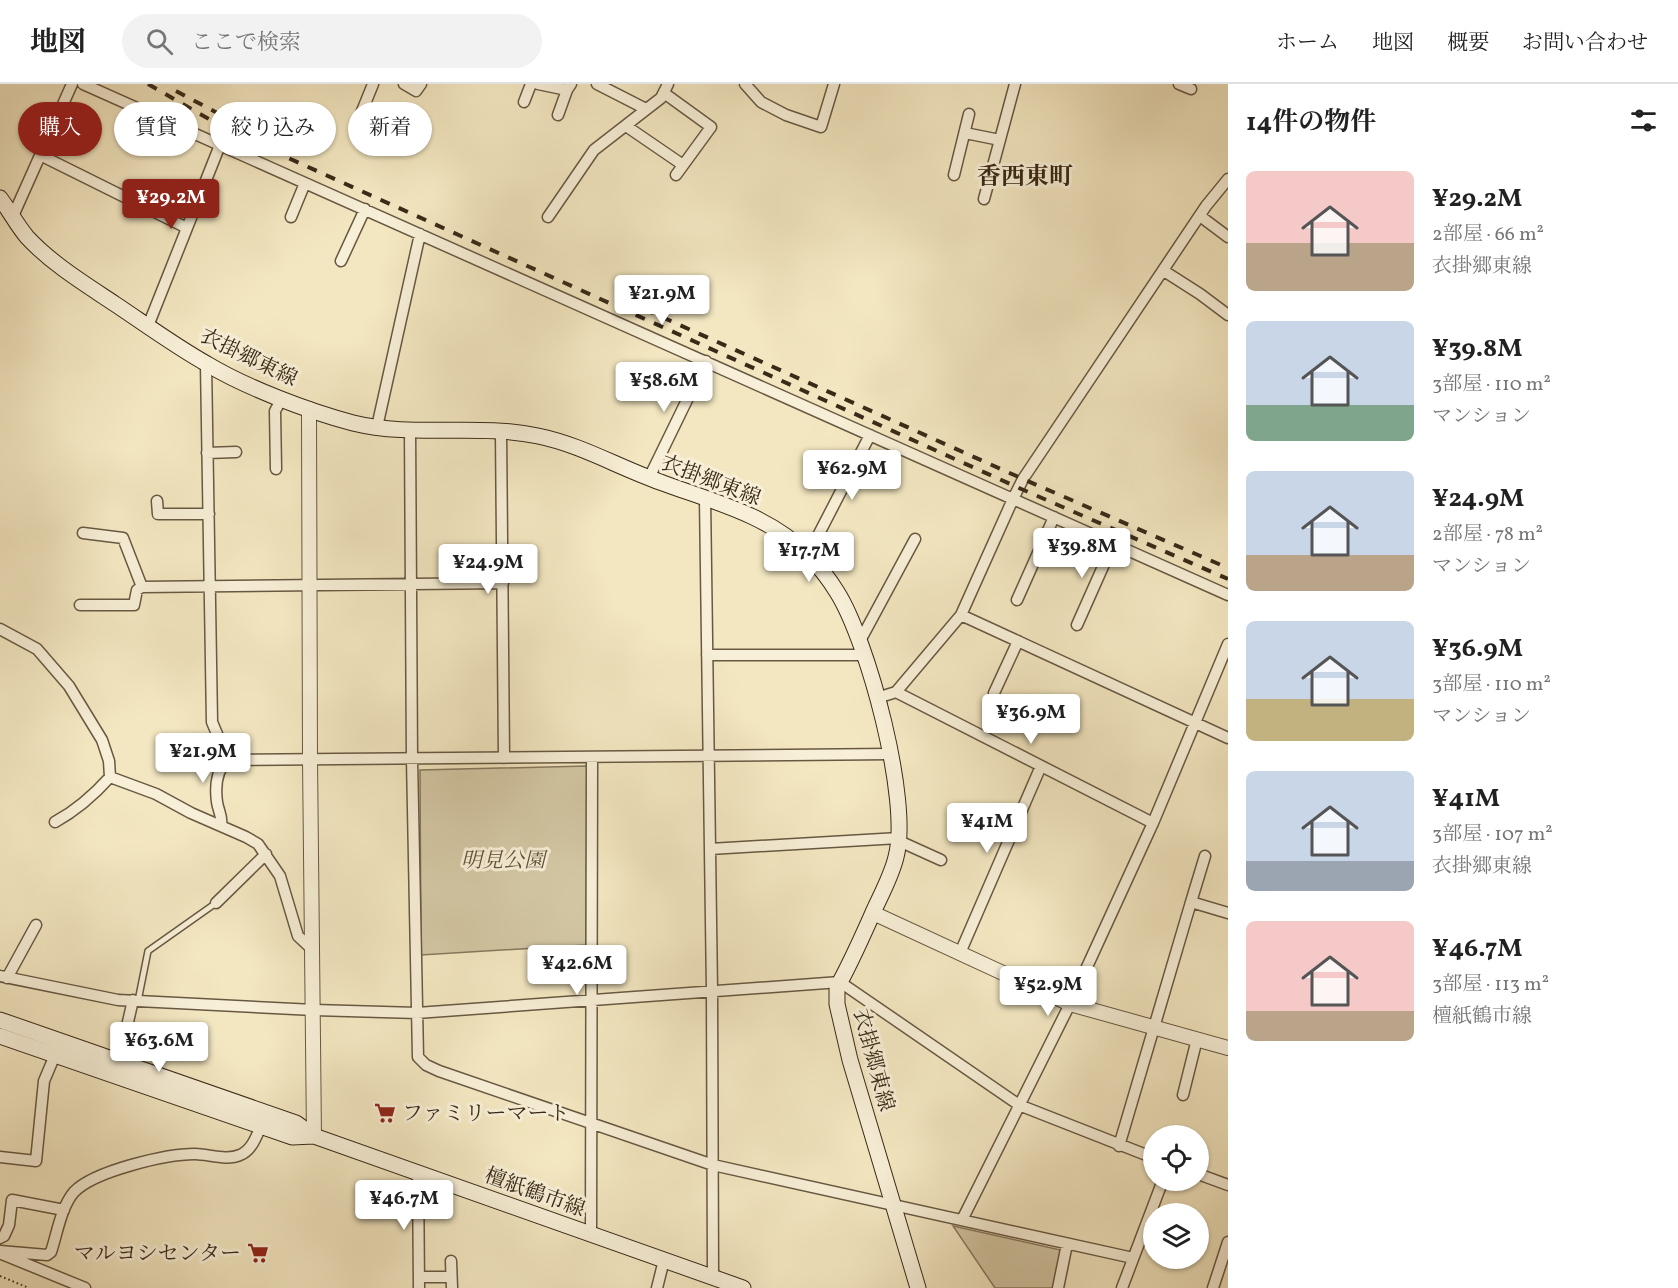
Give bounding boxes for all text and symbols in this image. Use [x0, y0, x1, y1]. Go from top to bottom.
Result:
search box [122, 14, 542, 68]
text: 地図 [30, 24, 86, 63]
icon: search [143, 25, 176, 58]
text: ここで検索 [191, 28, 301, 59]
text: ホーム [1276, 29, 1339, 58]
text: 地図 [1372, 29, 1414, 58]
text: 概要 [1447, 29, 1489, 58]
text: お問い合わせ [1522, 29, 1648, 58]
chip: 購入 [18, 102, 102, 156]
chip: 賃貸 [114, 102, 198, 156]
chip: 絞り込み [210, 102, 336, 156]
chip: 新着 [348, 102, 432, 156]
icon: filters [1627, 104, 1660, 137]
text: 14件の物件 [1246, 105, 1376, 141]
district label: 香西東町 [977, 161, 1073, 195]
pin: ¥29.2M [122, 179, 220, 230]
text: ¥29.2M [1432, 181, 1522, 217]
text: ¥29.2M [136, 184, 206, 212]
icon: home [1294, 195, 1366, 267]
text: 2部屋 · 66 m² [1432, 221, 1544, 249]
text: 衣掛郷東線 [1432, 253, 1532, 281]
pin: ¥21.9M [613, 275, 711, 326]
text: ¥21.9M [628, 280, 696, 308]
street label: 衣掛郷東線 [195, 322, 302, 394]
text: ¥39.8M [1432, 331, 1522, 367]
icon: home [1294, 345, 1366, 417]
pin: ¥58.6M [615, 362, 713, 413]
text: ¥58.6M [630, 367, 698, 395]
text: 3部屋 · 110 m² [1432, 371, 1551, 399]
text: マンション [1432, 403, 1531, 431]
street label: 衣掛郷東線 [656, 449, 765, 514]
pin: ¥62.9M [803, 450, 901, 501]
text: ¥62.9M [817, 455, 887, 483]
text: ¥24.9M [1432, 481, 1524, 517]
icon: home [1294, 495, 1366, 567]
text: 2部屋 · 78 m² [1432, 521, 1543, 549]
pin: ¥39.8M [1033, 528, 1131, 579]
pin: ¥17.7M [760, 532, 858, 583]
text: ¥39.8M [1047, 533, 1117, 561]
text: ¥17.7M [778, 537, 840, 565]
pin: ¥24.9M [439, 544, 537, 595]
text: ¥24.9M [453, 549, 523, 577]
text: マンション [1432, 553, 1531, 581]
text: ¥36.9M [1432, 631, 1523, 667]
icon: home [1294, 645, 1366, 717]
text: 3部屋 · 110 m² [1432, 671, 1551, 699]
pin: ¥36.9M [982, 694, 1080, 745]
text: ¥36.9M [996, 699, 1066, 727]
text: マンション [1432, 703, 1531, 731]
pin: ¥21.9M [154, 733, 252, 784]
text: ¥21.9M [169, 738, 237, 766]
text: ¥41M [1432, 781, 1500, 817]
icon: home [1294, 795, 1366, 867]
pin: ¥41M [951, 803, 1023, 854]
text: ¥41M [961, 808, 1013, 836]
text: 3部屋 · 107 m² [1432, 821, 1553, 849]
park label: 明見公園 [461, 847, 548, 876]
text: 衣掛郷東線 [1432, 853, 1532, 881]
text: ¥46.7M [1432, 931, 1522, 967]
pin: ¥42.6M [528, 945, 626, 996]
icon: home [1294, 945, 1366, 1017]
text: ¥42.6M [541, 950, 613, 978]
pin: ¥52.9M [999, 966, 1097, 1017]
text: ¥52.9M [1014, 971, 1082, 999]
text: 3部屋 · 113 m² [1432, 971, 1549, 999]
text: 檀紙鶴市線 [1432, 1003, 1532, 1031]
street label: 衣掛郷東線 [845, 1006, 900, 1115]
pin: ¥63.6M [110, 1022, 208, 1073]
text: ¥63.6M [124, 1027, 194, 1055]
place label: ファミリーマート [402, 1100, 570, 1129]
supermarket icon: ファミリーマート [373, 1101, 397, 1125]
map controls [1143, 1125, 1209, 1269]
button: locate [1143, 1125, 1209, 1191]
street label: 檀紙鶴市線 [480, 1162, 589, 1225]
pin: ¥46.7M [355, 1180, 453, 1231]
text: ¥46.7M [369, 1185, 439, 1213]
button: layers [1143, 1203, 1209, 1269]
place label: マルヨシセンター [74, 1240, 241, 1269]
supermarket icon: マルヨシセンター [246, 1241, 270, 1265]

